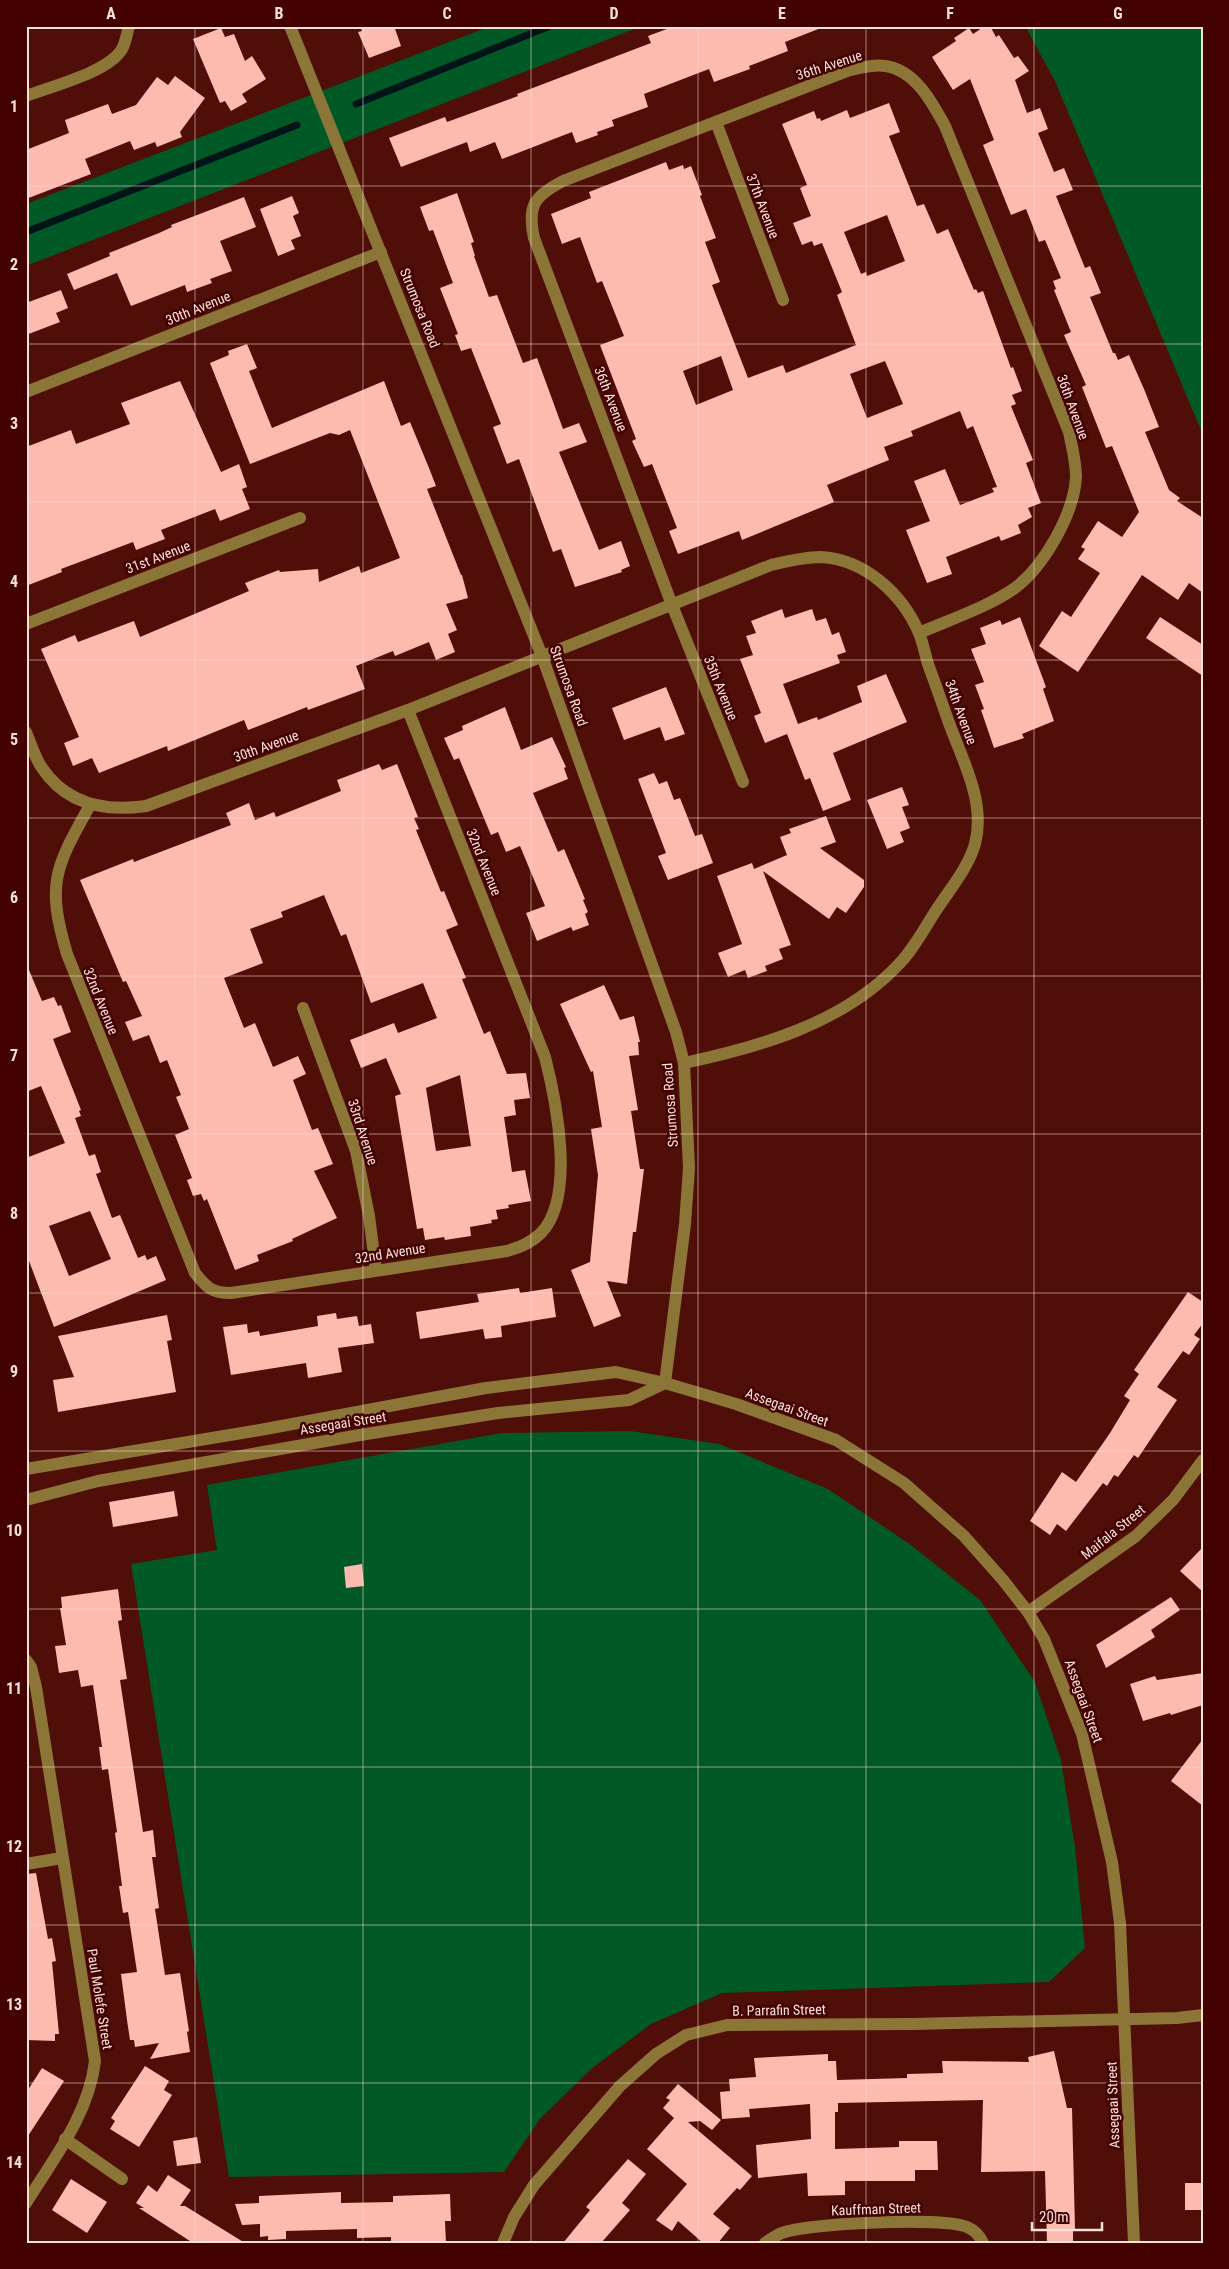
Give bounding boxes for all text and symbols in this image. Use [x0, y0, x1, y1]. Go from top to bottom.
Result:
text: A [106, 4, 116, 23]
text: B [275, 4, 284, 23]
text: C [442, 4, 452, 23]
text: D [609, 4, 619, 23]
text: E [778, 4, 786, 23]
text: F [946, 4, 954, 23]
text: G [1113, 4, 1123, 23]
street label: 36th Avenue [794, 47, 864, 83]
text: 1 [10, 97, 18, 116]
street label: 37th Avenue [743, 171, 783, 241]
text: 2 [10, 255, 18, 274]
street label: Strumosa Road [397, 266, 443, 350]
street label: 30th Avenue [163, 288, 233, 328]
street label: 36th Avenue [591, 364, 631, 434]
street label: 36th Avenue [1054, 372, 1092, 442]
text: 3 [10, 414, 18, 433]
street label: 31st Avenue [123, 537, 193, 577]
text: 4 [10, 572, 18, 591]
street label: Strumosa Road [547, 644, 591, 728]
street label: 35th Avenue [701, 653, 741, 723]
street label: 34th Avenue [942, 677, 980, 747]
street label: 30th Avenue [231, 727, 301, 765]
text: 5 [10, 730, 18, 749]
street label: 32nd Avenue [463, 826, 505, 898]
text: 6 [10, 888, 18, 907]
street label: 32nd Avenue [80, 965, 122, 1037]
text: 7 [10, 1046, 18, 1065]
street label: Strumosa Road [659, 1062, 681, 1148]
street label: 33rd Avenue [345, 1097, 381, 1167]
text: 8 [10, 1204, 18, 1223]
street label: 32nd Avenue [354, 1239, 427, 1266]
text: 9 [10, 1362, 18, 1381]
street label: Assegaai Street [743, 1385, 831, 1429]
street label: Assegaai Street [299, 1408, 387, 1438]
street label: Maifala Street [1078, 1501, 1148, 1563]
text: 10 [6, 1521, 22, 1540]
street label: Assegaai Street [1062, 1657, 1106, 1745]
text: 11 [6, 1679, 22, 1698]
text: 12 [6, 1837, 22, 1856]
street label: Paul Molefe Street [84, 1947, 116, 2051]
text: 13 [6, 1995, 22, 2014]
street label: B. Parrafin Street [732, 2001, 826, 2019]
street label: Assegaai Street [1103, 2061, 1123, 2149]
text: 14 [6, 2153, 22, 2172]
street label: Kauffman Street [831, 2199, 921, 2219]
scale bar [1032, 2199, 1102, 2231]
text: 20 m [1039, 2208, 1069, 2226]

